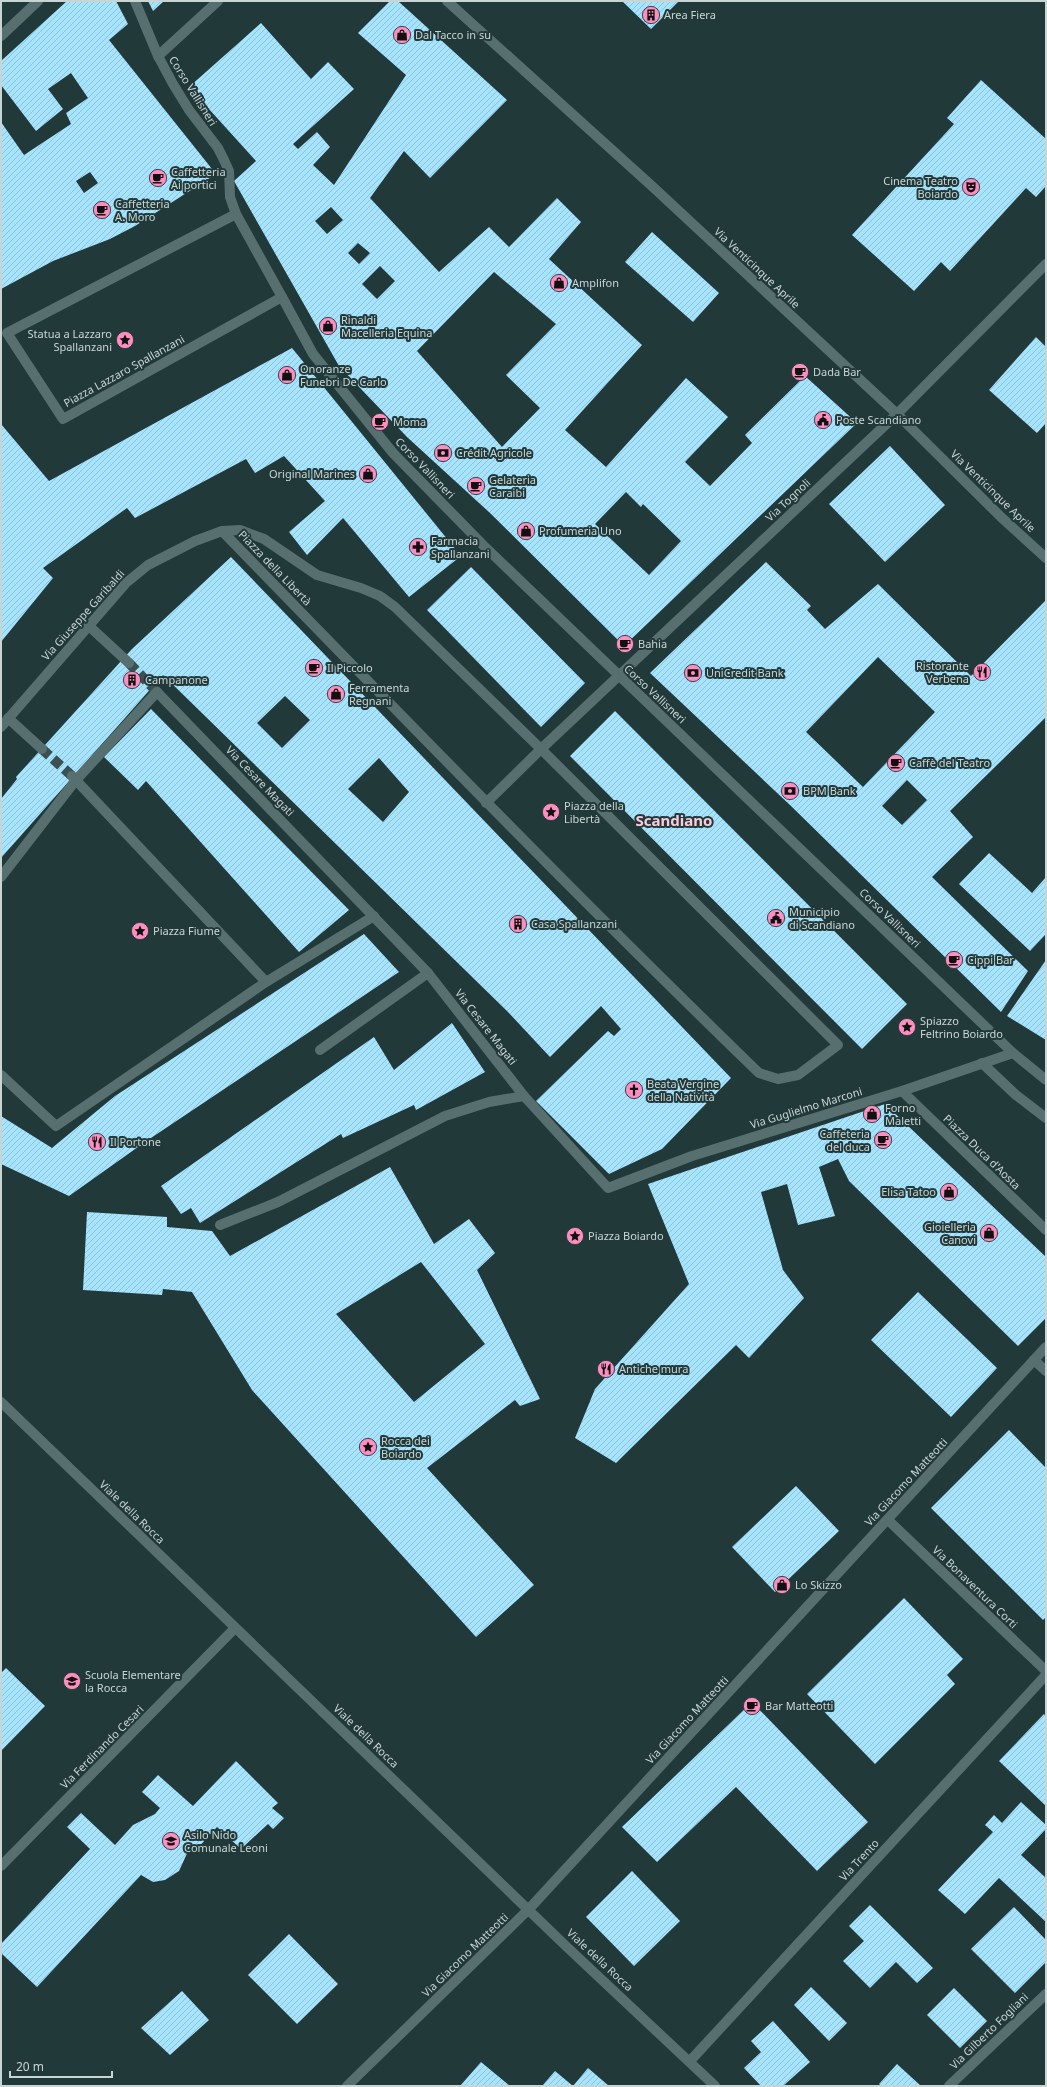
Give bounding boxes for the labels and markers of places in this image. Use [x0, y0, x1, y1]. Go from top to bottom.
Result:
building icon: Area Fiera [641, 5, 661, 25]
place label: Area Fiera [664, 7, 716, 22]
shop icon: Dal Tacco in su [392, 25, 412, 45]
place label: Dal Tacco in su [415, 27, 491, 42]
place label: Caffetteria Ai portici [171, 164, 226, 192]
cafe icon: Caffetteria Ai portici [148, 168, 168, 188]
place label: Cinema Teatro Boiardo [883, 173, 958, 201]
theatre icon: Cinema Teatro Boiardo [961, 177, 981, 197]
place label: Caffetteria A. Moro [115, 196, 170, 224]
cafe icon: Caffetteria A. Moro [92, 200, 112, 220]
shop icon: Amplifon [549, 273, 569, 293]
place label: Amplifon [572, 275, 619, 290]
place label: Rinaldi Macelleria Equina [341, 312, 432, 340]
shop icon: Rinaldi Macelleria Equina [318, 316, 338, 336]
place label: Statua a Lazzaro Spallanzani [28, 326, 112, 354]
place icon: Statua a Lazzaro Spallanzani [115, 330, 135, 350]
place label: Onoranze Funebri De Carlo [300, 361, 387, 389]
cafe icon: Dada Bar [790, 362, 810, 382]
place label: Dada Bar [813, 364, 861, 379]
shop icon: Onoranze Funebri De Carlo [277, 365, 297, 385]
public building icon: Poste Scandiano [813, 410, 833, 430]
cafe icon: Moma [370, 412, 390, 432]
place label: Poste Scandiano [836, 412, 921, 427]
place label: Moma [393, 414, 426, 429]
bank icon: Crédit Agricole [433, 443, 453, 463]
place label: Crédit Agricole [456, 445, 532, 460]
shop icon: Original Marines [358, 464, 378, 484]
place label: Original Marines [269, 466, 355, 481]
place label: Gelateria Caraibi [489, 472, 536, 500]
cafe icon: Gelateria Caraibi [466, 476, 486, 496]
shop icon: Profumeria Uno [516, 521, 536, 541]
place label: Profumeria Uno [539, 523, 622, 538]
place label: Farmacia Spallanzani [431, 533, 490, 561]
pharmacy icon: Farmacia Spallanzani [408, 537, 428, 557]
cafe icon: Bahia [615, 634, 635, 654]
place label: Bahia [638, 636, 667, 651]
cafe icon: Il Piccolo [304, 658, 324, 678]
place label: Ristorante Verbena [916, 658, 969, 686]
place label: Il Piccolo [327, 660, 373, 675]
restaurant icon: Ristorante Verbena [972, 662, 992, 682]
bank icon: UniCredit Bank [683, 663, 703, 683]
place label: UniCredit Bank [706, 665, 784, 680]
building icon: Campanone [122, 670, 142, 690]
place label: Campanone [145, 672, 208, 687]
place label: Ferramenta Regnani [349, 680, 409, 708]
shop icon: Ferramenta Regnani [326, 684, 346, 704]
cafe icon: Caffè del Teatro [886, 753, 906, 773]
place label: Caffè del Teatro [909, 755, 990, 770]
bank icon: BPM Bank [780, 781, 800, 801]
place label: BPM Bank [803, 783, 856, 798]
place label: Piazza della Libertà [564, 798, 624, 826]
place icon: Piazza della Libertà [541, 802, 561, 822]
place label: Municipio di Scandiano [789, 904, 855, 932]
public building icon: Municipio di Scandiano [766, 908, 786, 928]
building icon: Casa Spallanzani [508, 914, 528, 934]
place label: Casa Spallanzani [531, 916, 617, 931]
place icon: Piazza Fiume [130, 921, 150, 941]
place label: Piazza Fiume [153, 923, 220, 938]
cafe icon: Cippi Bar [944, 950, 964, 970]
place label: Cippi Bar [967, 952, 1014, 967]
place label: Spiazzo Feltrino Boiardo [920, 1013, 1003, 1041]
place icon: Spiazzo Feltrino Boiardo [897, 1017, 917, 1037]
place label: Beata Vergine della Natività [647, 1076, 719, 1104]
church icon: Beata Vergine della Natività [624, 1080, 644, 1100]
place label: Forno Maletti [885, 1100, 921, 1128]
shop icon: Forno Maletti [862, 1104, 882, 1124]
place label: Caffeteria del duca [819, 1126, 870, 1154]
cafe icon: Caffeteria del duca [873, 1130, 893, 1150]
restaurant icon: Il Portone [87, 1132, 107, 1152]
place label: Il Portone [110, 1134, 161, 1149]
shop icon: Elisa Tatoo [939, 1182, 959, 1202]
place label: Elisa Tatoo [881, 1184, 936, 1199]
place label: Gioielleria Canovi [924, 1219, 976, 1247]
shop icon: Gioielleria Canovi [979, 1223, 999, 1243]
place icon: Piazza Boiardo [565, 1226, 585, 1246]
place label: Piazza Boiardo [588, 1228, 664, 1243]
restaurant icon: Antiche mura [596, 1359, 616, 1379]
place label: Antiche mura [619, 1361, 688, 1376]
place label: Rocca dei Boiardo [381, 1433, 430, 1461]
place icon: Rocca dei Boiardo [358, 1437, 378, 1457]
shop icon: Lo Skizzo [772, 1575, 792, 1595]
place label: Lo Skizzo [795, 1577, 842, 1592]
place label: Scuola Elementare la Rocca [85, 1667, 181, 1695]
school or university icon: Scuola Elementare la Rocca [62, 1671, 82, 1691]
cafe icon: Bar Matteotti [742, 1696, 762, 1716]
place label: Bar Matteotti [765, 1698, 833, 1713]
place label: Asilo Nido Comunale Leoni [184, 1827, 268, 1855]
school or university icon: Asilo Nido Comunale Leoni [161, 1831, 181, 1851]

